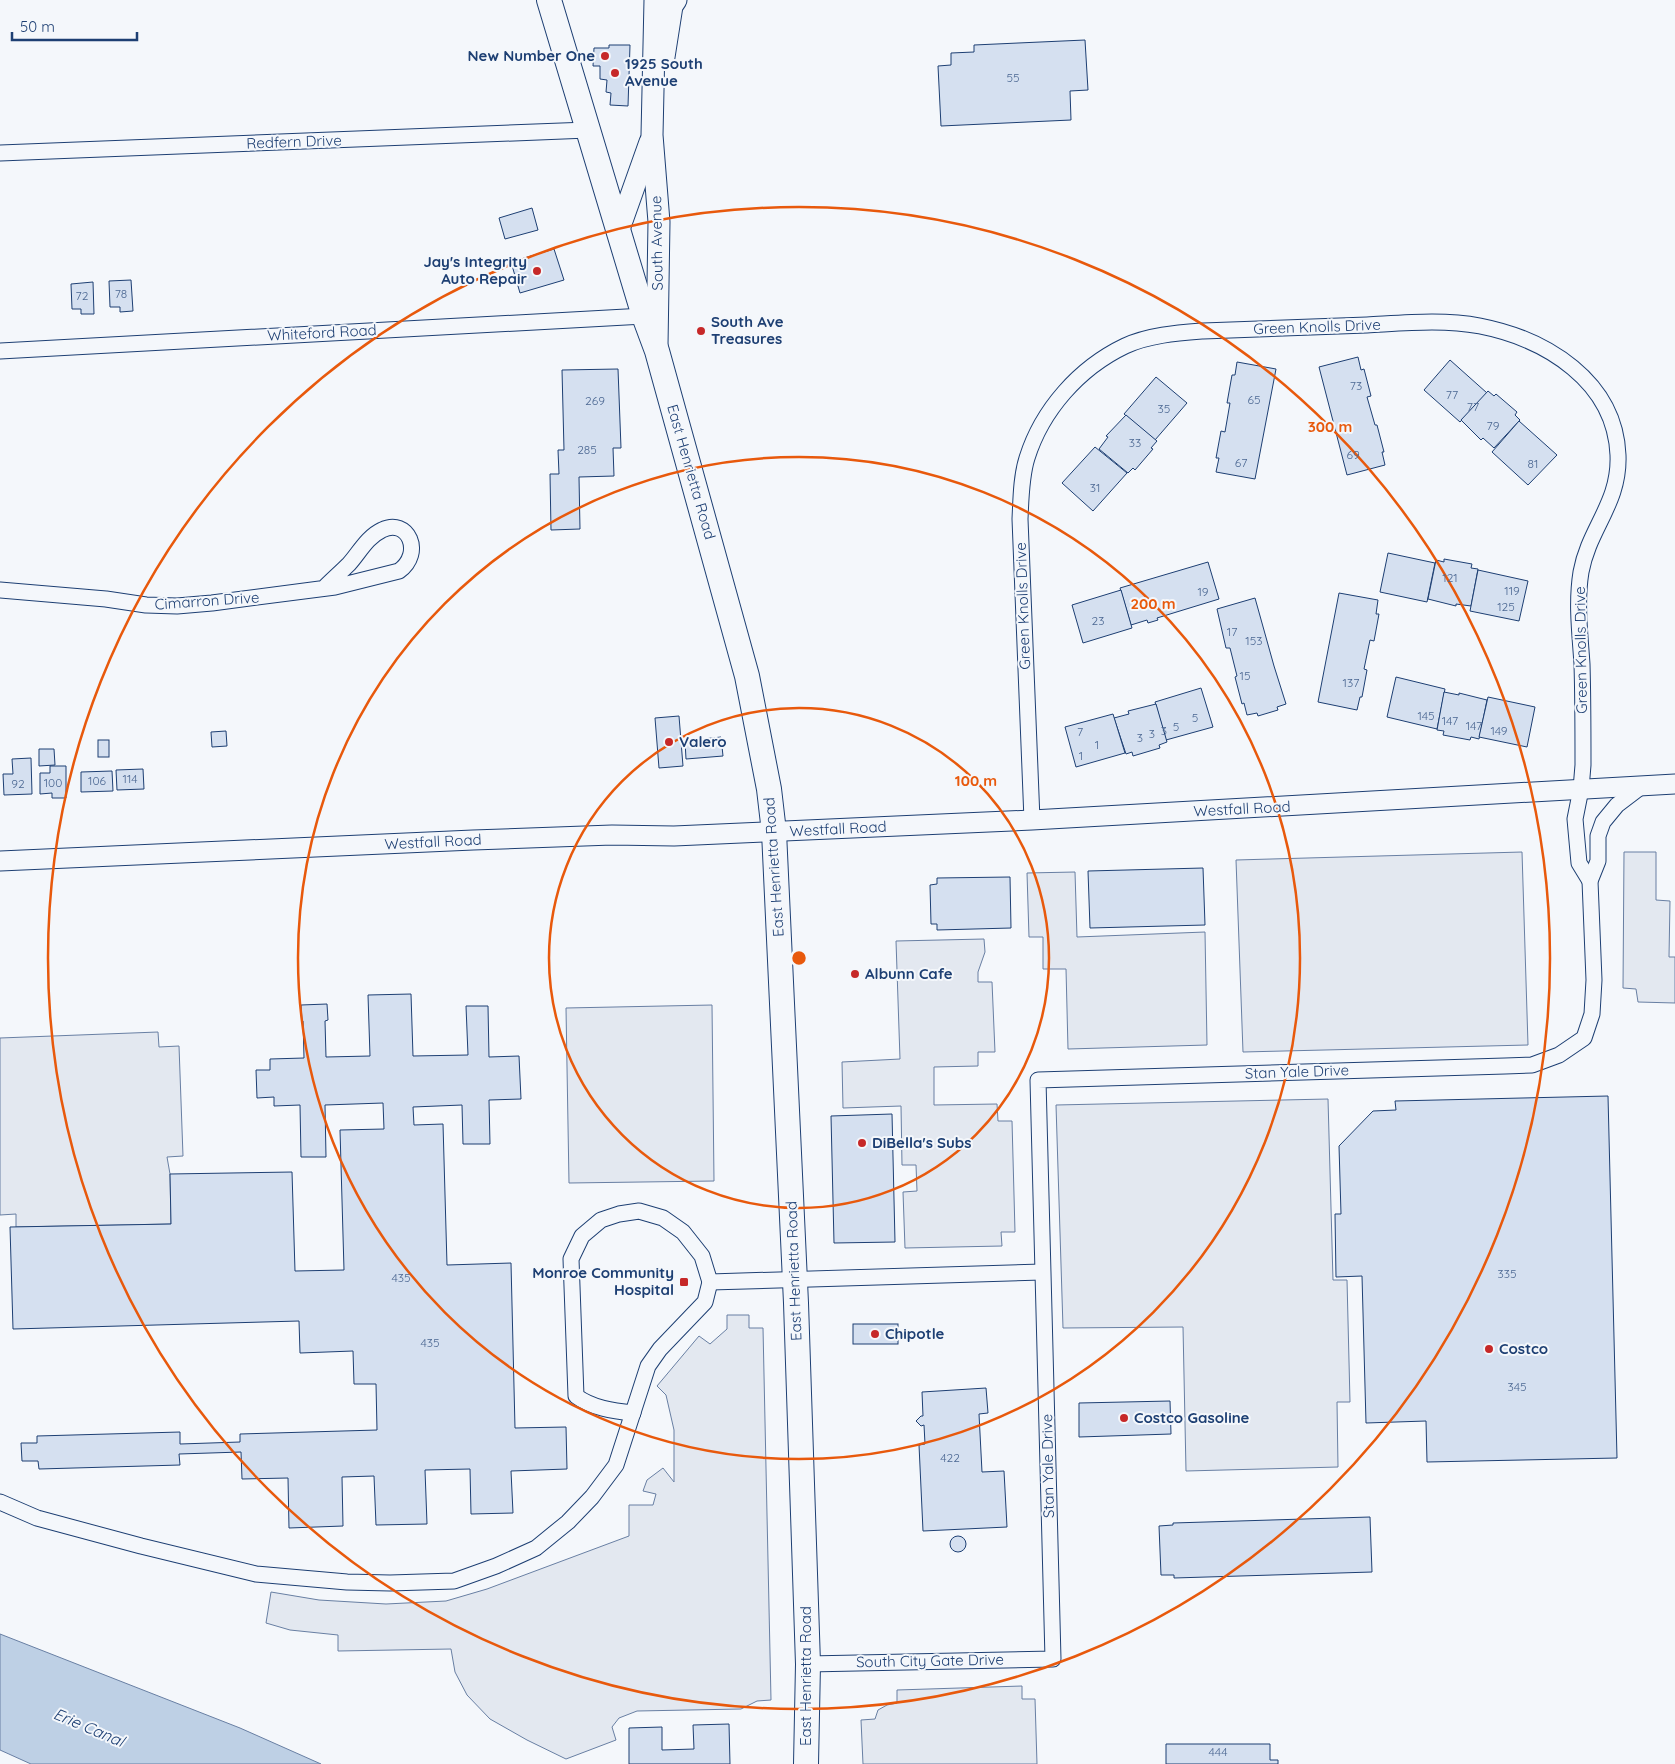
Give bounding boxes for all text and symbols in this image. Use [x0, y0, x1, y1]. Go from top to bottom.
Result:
scale bar [12, 10, 138, 42]
text: 50 m [20, 17, 55, 36]
place label: New Number One [468, 46, 595, 65]
marker: New Number One [599, 50, 611, 62]
place label: 1925 South Avenue [625, 54, 703, 90]
marker: 1925 South Avenue [609, 67, 621, 79]
house number: 55 [1006, 70, 1020, 85]
street label: Redfern Drive [246, 130, 342, 153]
street label: South Avenue [646, 195, 667, 291]
place label: Jay's Integrity Auto Repair [423, 252, 527, 288]
marker: Jay's Integrity Auto Repair [531, 265, 543, 277]
house number: 78 [115, 286, 127, 301]
house number: 72 [76, 288, 89, 303]
place label: South Ave Treasures [711, 312, 784, 348]
street label: Green Knolls Drive [1253, 315, 1381, 338]
street label: Whiteford Road [267, 320, 377, 345]
marker: South Ave Treasures [695, 325, 707, 337]
house number: 73 [1350, 378, 1362, 393]
house number: 77 [1446, 387, 1458, 402]
house number: 65 [1248, 392, 1261, 407]
house number: 269 [585, 393, 605, 408]
house number: 77 [1467, 399, 1479, 414]
house number: 35 [1158, 401, 1170, 416]
street label: East Henrietta Road [663, 402, 720, 542]
text: 300 m [1308, 417, 1352, 436]
house number: 79 [1487, 418, 1500, 433]
house number: 33 [1129, 435, 1141, 450]
house number: 285 [577, 442, 597, 457]
house number: 69 [1346, 447, 1360, 462]
house number: 67 [1235, 455, 1247, 470]
house number: 81 [1528, 456, 1538, 471]
house number: 31 [1090, 480, 1100, 495]
street label: Green Knolls Drive [1011, 542, 1034, 670]
house number: 121 [1442, 570, 1458, 585]
house number: 119 [1504, 583, 1520, 598]
house number: 19 [1197, 584, 1209, 599]
street label: Green Knolls Drive [1570, 586, 1591, 714]
street label: Cimarron Drive [154, 587, 260, 614]
text: 200 m [1131, 594, 1176, 613]
house number: 125 [1497, 599, 1515, 614]
house number: 23 [1092, 613, 1104, 628]
house number: 17 [1227, 624, 1237, 639]
house number: 153 [1245, 633, 1263, 648]
house number: 15 [1240, 668, 1250, 683]
house number: 137 [1343, 675, 1359, 690]
house number: 145 [1417, 708, 1435, 723]
house number: 5 [1192, 710, 1198, 725]
house number: 147 [1442, 713, 1458, 728]
house number: 147 [1466, 718, 1482, 733]
house number: 5 [1173, 719, 1179, 734]
house number: 3 [1161, 723, 1167, 738]
house number: 149 [1490, 723, 1508, 738]
house number: 7 [1077, 724, 1083, 739]
house number: 3 [1149, 726, 1155, 741]
house number: 3 [1137, 730, 1143, 745]
place label: Valero [679, 732, 727, 751]
marker: Valero [663, 736, 675, 748]
house number: 1 [1095, 737, 1099, 752]
house number: 1 [1079, 748, 1083, 763]
house number: 114 [122, 771, 138, 786]
text: 100 m [955, 771, 997, 790]
house number: 106 [88, 773, 107, 788]
house number: 100 [44, 775, 62, 790]
house number: 92 [11, 776, 25, 791]
street label: Westfall Road [1193, 796, 1291, 821]
street label: East Henrietta Road [759, 797, 788, 937]
street label: Westfall Road [789, 816, 887, 841]
street label: Westfall Road [384, 829, 482, 854]
centre of rings [790, 949, 808, 967]
place label: Albunn Cafe [865, 964, 953, 983]
marker: Albunn Cafe [849, 968, 861, 980]
street label: Stan Yale Drive [1245, 1060, 1349, 1083]
place label: DiBella's Subs [872, 1133, 971, 1152]
marker: DiBella's Subs [856, 1137, 868, 1149]
street label: East Henrietta Road [782, 1201, 805, 1341]
place label: Monroe Community Hospital [532, 1263, 674, 1299]
house number: 335 [1497, 1266, 1517, 1281]
house number: 435 [391, 1270, 411, 1285]
marker: Monroe Community Hospital [678, 1276, 690, 1288]
place label: Chipotle [885, 1324, 945, 1343]
marker: Chipotle [869, 1328, 881, 1340]
house number: 435 [420, 1335, 440, 1350]
place label: Costco [1499, 1339, 1548, 1358]
marker: Costco [1483, 1343, 1495, 1355]
house number: 345 [1507, 1379, 1527, 1394]
place label: Costco Gasoline [1134, 1408, 1250, 1427]
marker: Costco Gasoline [1118, 1412, 1130, 1424]
street label: Stan Yale Drive [1037, 1414, 1058, 1518]
house number: 422 [940, 1450, 960, 1465]
street label: East Henrietta Road [796, 1606, 815, 1746]
street label: South City Gate Drive [856, 1650, 1004, 1671]
water label: Erie Canal [51, 1703, 129, 1752]
house number: 444 [1209, 1744, 1227, 1759]

